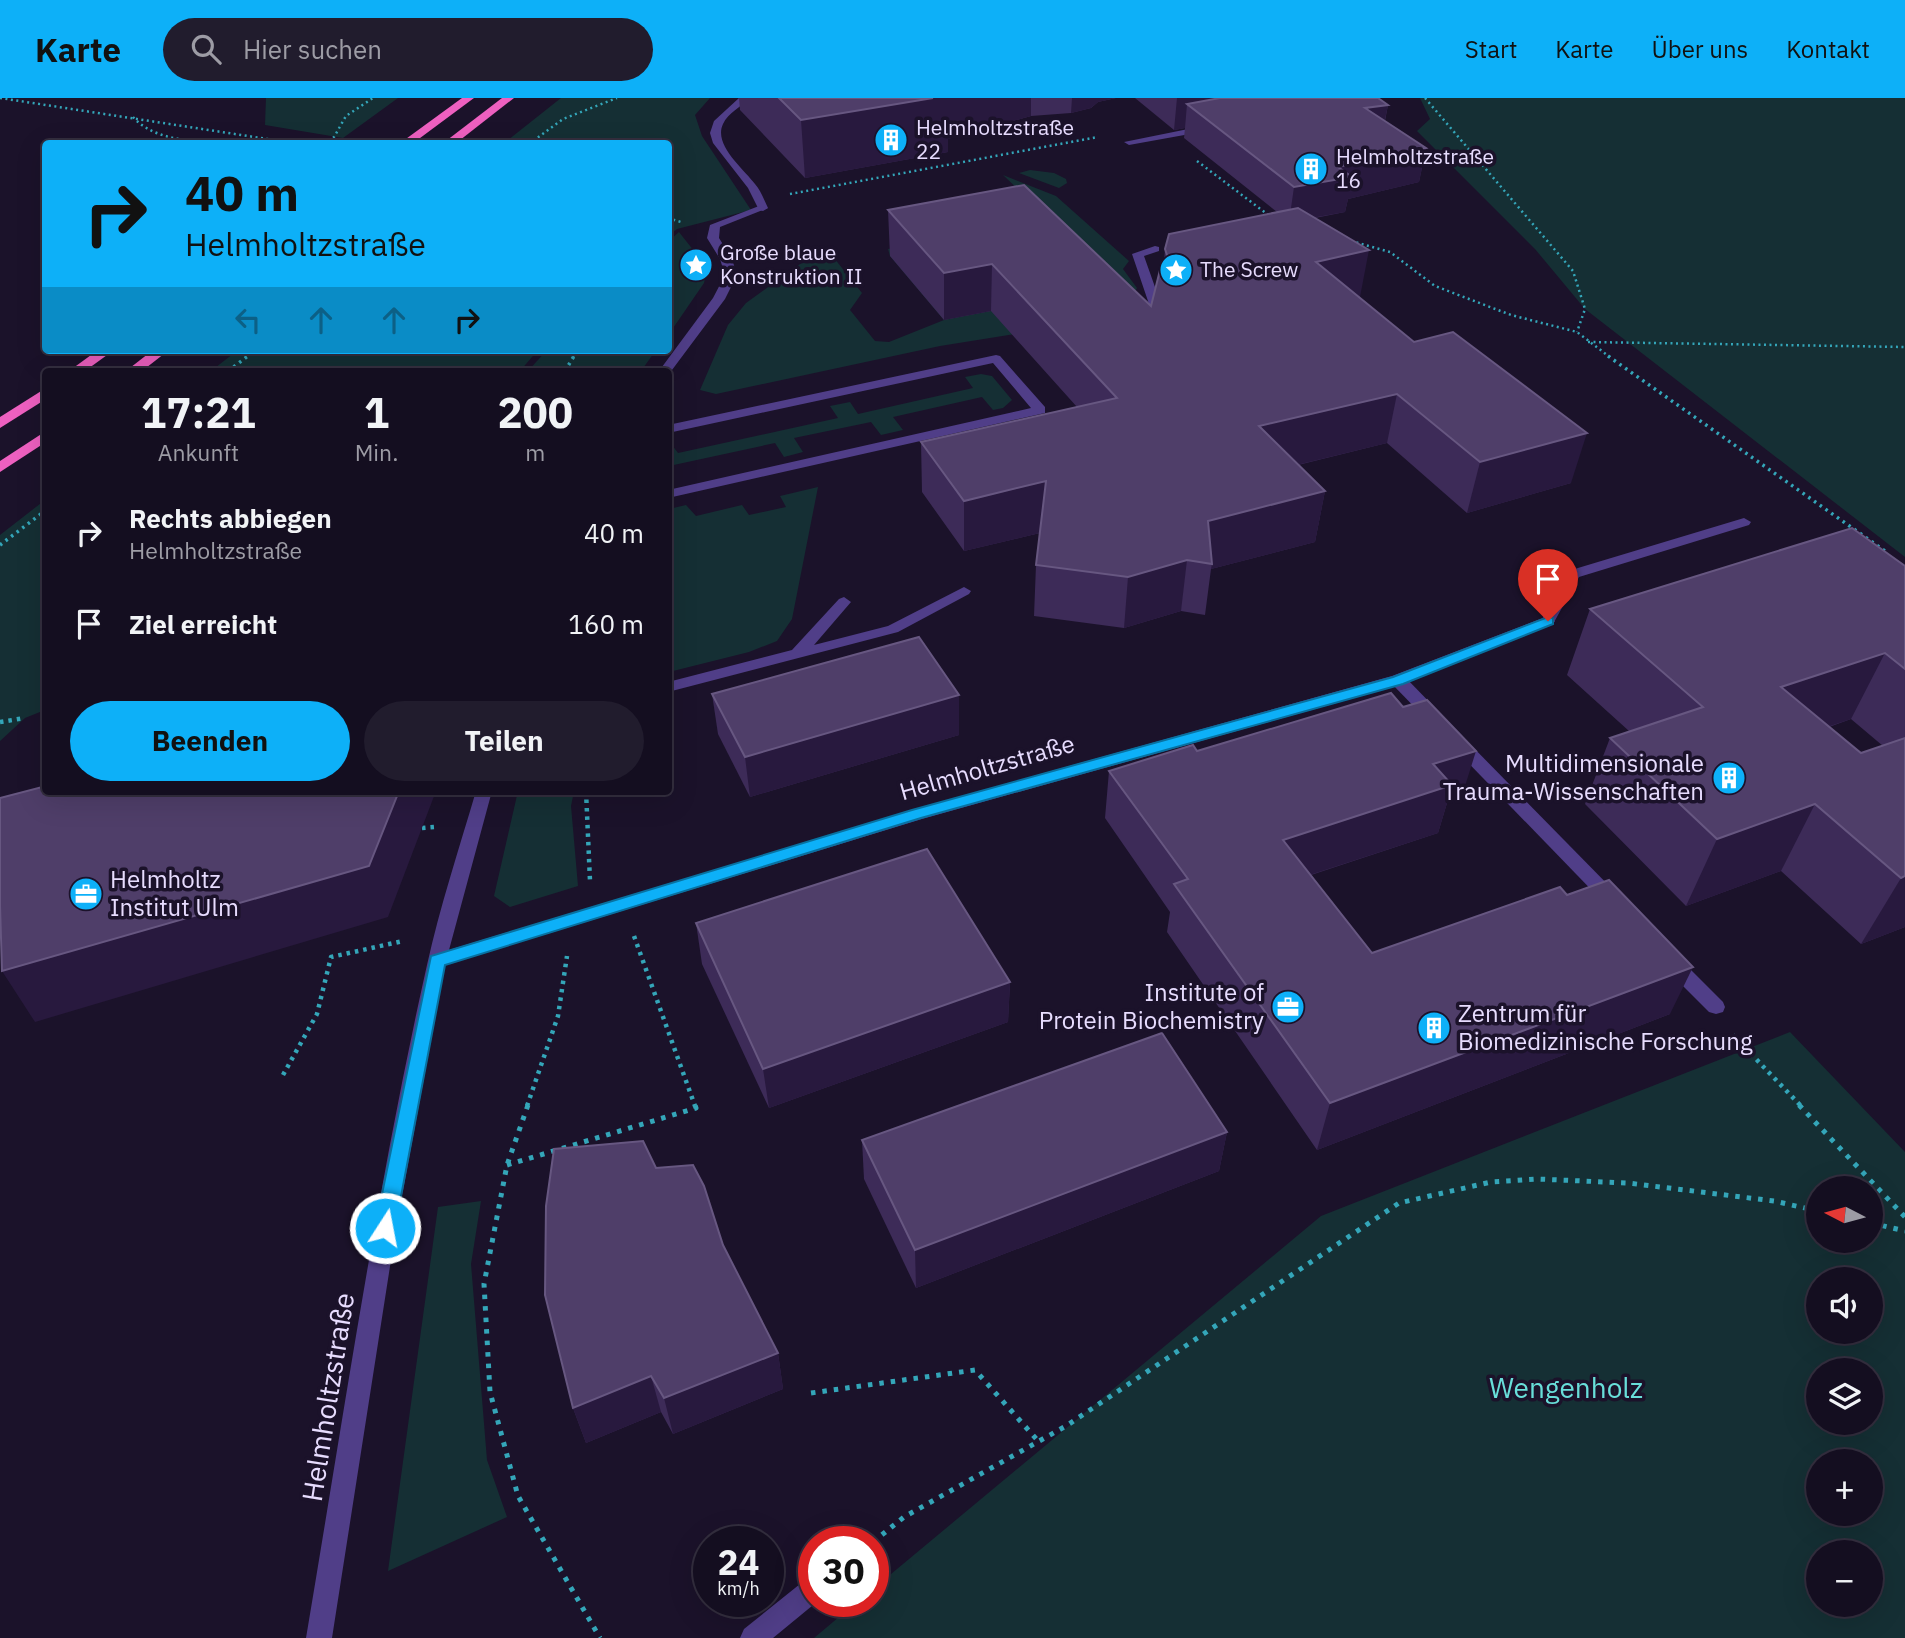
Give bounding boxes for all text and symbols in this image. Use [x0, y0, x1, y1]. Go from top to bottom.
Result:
search box [163, 18, 653, 81]
text: Karte [35, 28, 121, 71]
icon: search [187, 30, 225, 68]
text: Hier suchen [243, 32, 382, 66]
text: Start [1465, 33, 1517, 65]
text: Karte [1555, 33, 1613, 65]
text: Über uns [1651, 33, 1748, 65]
text: Kontakt [1786, 33, 1870, 65]
place label: Helmholtzstraße 22 [916, 113, 1074, 165]
building icon: Helmholtzstraße 22 [872, 121, 910, 159]
place label: Helmholtzstraße 16 [1336, 142, 1494, 194]
building icon: Helmholtzstraße 16 [1292, 150, 1330, 188]
text: 40 m [185, 161, 299, 224]
icon: right [70, 168, 161, 259]
text: Helmholtzstraße [185, 223, 426, 265]
place label: Große blaue Konstruktion II [720, 238, 863, 290]
place icon: Große blaue Konstruktion II [677, 246, 715, 284]
place icon: The Screw [1157, 251, 1195, 289]
place label: The Screw [1200, 255, 1298, 283]
icon: left [229, 301, 267, 339]
icon: ahead [302, 301, 340, 339]
icon: ahead [375, 301, 413, 339]
icon: right [448, 301, 486, 339]
text: 17:21 [141, 385, 256, 440]
text: 1 [364, 385, 389, 440]
text: 200 [497, 385, 573, 440]
text: Ankunft [158, 437, 239, 467]
text: Min. [355, 437, 398, 467]
text: m [525, 437, 545, 467]
text: Rechts abbiegen [129, 501, 332, 535]
icon: right [70, 514, 108, 552]
text: 40 m [584, 516, 644, 550]
text: Helmholtzstraße [129, 535, 302, 565]
pin [1518, 549, 1578, 621]
icon: arrive [1529, 560, 1567, 598]
icon: arrive [70, 605, 108, 643]
text: Ziel erreicht [129, 607, 277, 641]
text: 160 m [568, 607, 644, 641]
button: Beenden [70, 701, 350, 781]
button: Teilen [364, 701, 644, 781]
street label: Helmholtzstraße [895, 727, 1078, 807]
place label: Multidimensionale Trauma-Wissenschaften [1443, 747, 1704, 807]
building icon: Multidimensionale Trauma-Wissenschaften [1710, 759, 1748, 797]
place label: Helmholtz Institut Ulm [110, 863, 239, 923]
office icon: Helmholtz Institut Ulm [67, 875, 105, 913]
place label: Institute of Protein Biochemistry [1039, 976, 1264, 1036]
office icon: Institute of Protein Biochemistry [1269, 988, 1307, 1026]
place label: Zentrum für Biomedizinische Forschung [1458, 997, 1753, 1057]
building icon: Zentrum für Biomedizinische Forschung [1415, 1009, 1453, 1047]
north arrow [1806, 1176, 1883, 1253]
map controls [1806, 1176, 1883, 1617]
position arrow [348, 1191, 422, 1265]
button: sound [1806, 1267, 1883, 1344]
street label: Helmholtzstraße [293, 1290, 362, 1504]
button: layers [1806, 1358, 1883, 1435]
park label: Wengenholz [1489, 1369, 1643, 1406]
button: + [1806, 1449, 1883, 1526]
speed limit sign: 30 [798, 1526, 889, 1617]
text: 24 [717, 1539, 760, 1585]
button: − [1806, 1540, 1883, 1617]
text: km/h [717, 1577, 760, 1600]

